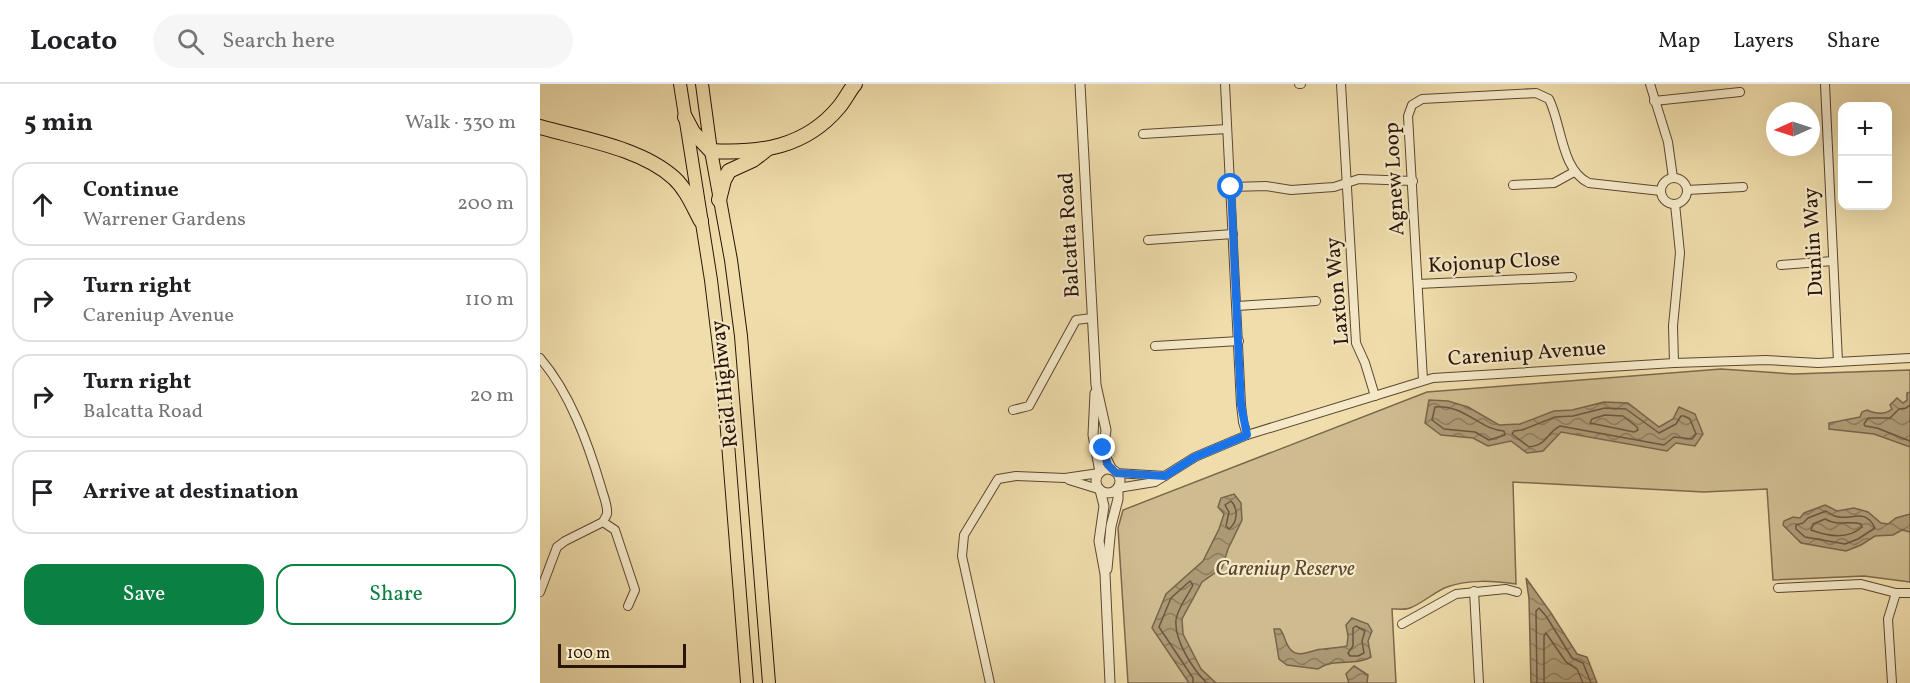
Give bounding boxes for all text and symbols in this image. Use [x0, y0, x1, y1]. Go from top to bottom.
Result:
search box [153, 14, 573, 68]
text: Locato [30, 22, 117, 61]
icon: search [174, 25, 207, 58]
text: Search here [222, 26, 335, 57]
text: Map [1658, 27, 1700, 56]
text: Layers [1733, 27, 1794, 56]
text: Share [1827, 27, 1880, 56]
north arrow [1766, 102, 1820, 156]
map controls [1838, 102, 1892, 210]
button: + [1838, 102, 1892, 156]
text: 5 min [24, 105, 93, 141]
text: Walk · 330 m [405, 109, 516, 137]
street label: Agnew Loop [1378, 121, 1412, 237]
button: − [1838, 156, 1892, 210]
street label: Balcatta Road [1052, 171, 1088, 299]
route start [1217, 173, 1243, 199]
text: Continue [83, 175, 179, 206]
street label: Dunlin Way [1797, 186, 1831, 297]
icon: ahead [26, 188, 59, 221]
text: 200 m [457, 190, 514, 218]
text: Warrener Gardens [83, 206, 246, 234]
street label: Laxton Way [1319, 235, 1357, 346]
street label: Kojonup Close [1427, 245, 1561, 281]
text: Turn right [83, 271, 191, 302]
icon: right [26, 284, 59, 317]
text: 110 m [465, 286, 514, 314]
text: Careniup Avenue [83, 302, 234, 330]
street label: Reid Highway [704, 318, 746, 449]
street label: Careniup Avenue [1447, 334, 1607, 374]
text: Turn right [83, 367, 191, 398]
icon: right [26, 380, 59, 413]
text: 20 m [470, 382, 514, 410]
text: Balcatta Road [83, 398, 203, 426]
route end [1089, 434, 1115, 460]
icon: arrive [26, 476, 59, 509]
text: Arrive at destination [83, 477, 299, 508]
park label: Careniup Reserve [1215, 555, 1355, 584]
button: Save [24, 564, 264, 625]
button: Share [276, 564, 516, 625]
scale bar [558, 641, 686, 668]
text: 100 m [567, 643, 610, 665]

